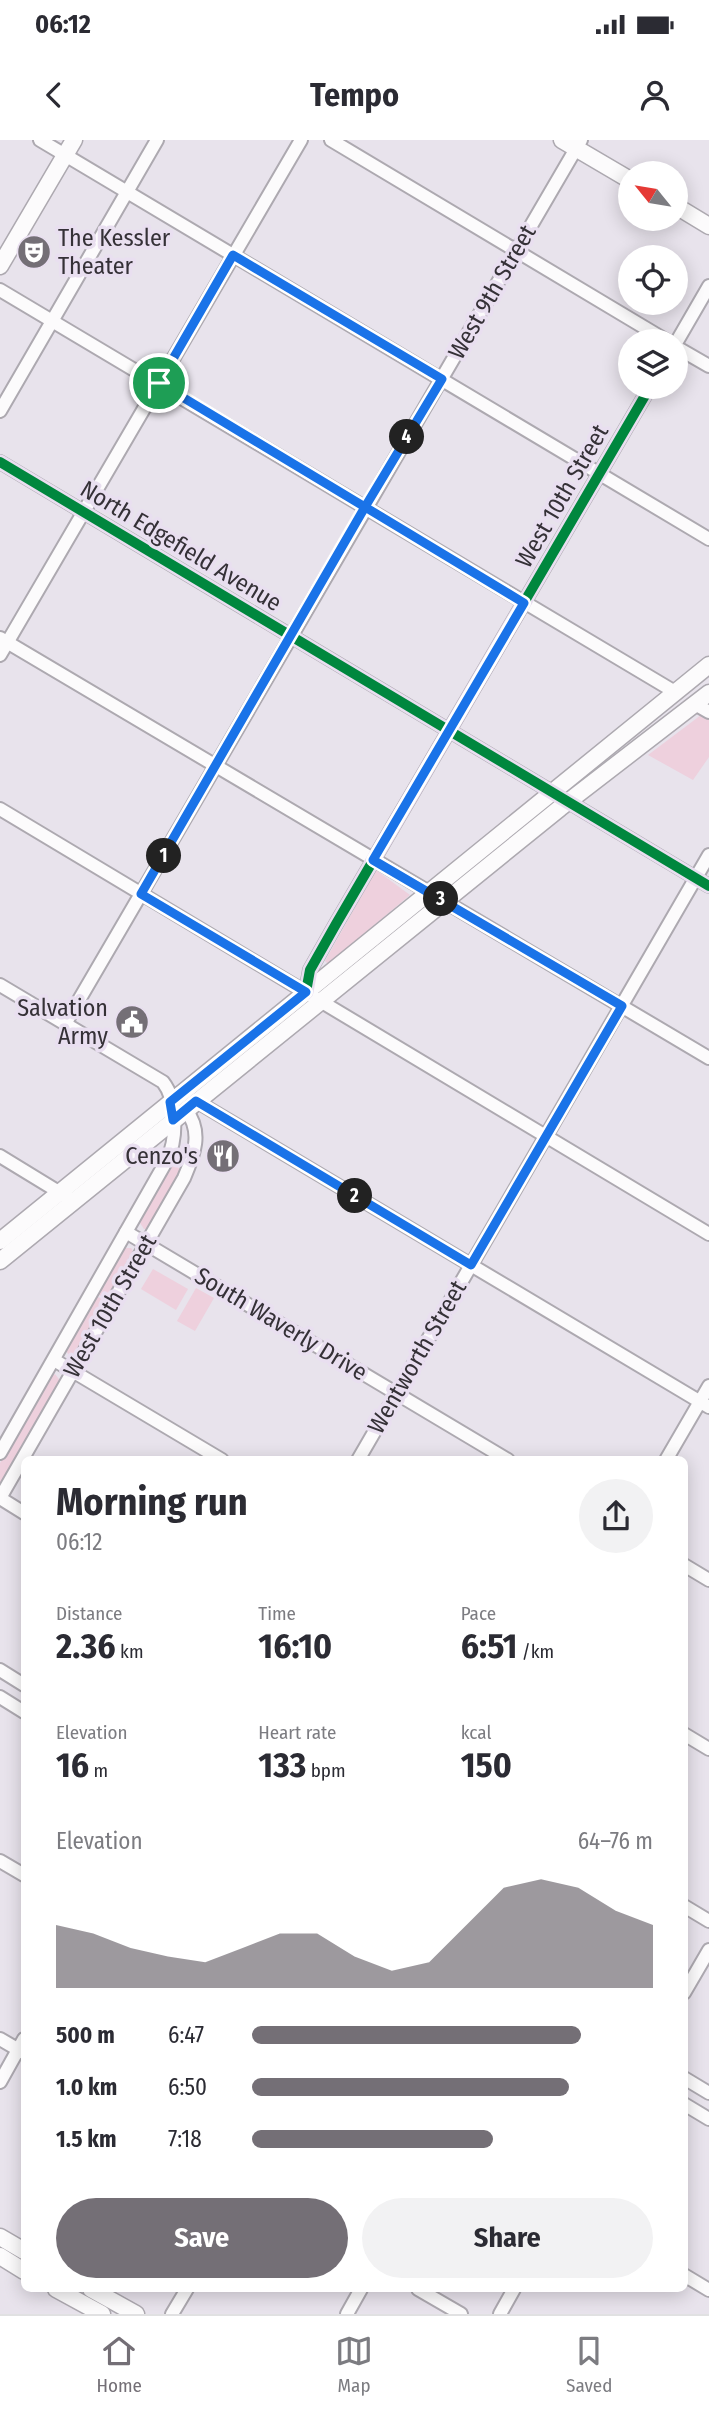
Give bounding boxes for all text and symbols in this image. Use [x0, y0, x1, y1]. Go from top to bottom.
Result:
text: 06:12 [35, 9, 91, 40]
icon: back [35, 76, 73, 114]
text: Tempo [310, 76, 399, 114]
icon: person [636, 76, 674, 114]
north arrow [618, 161, 688, 231]
map controls [618, 161, 688, 399]
street label: West 9th Street [442, 220, 542, 364]
place label: The Kessler Theater [58, 224, 171, 280]
theatre icon: The Kessler Theater [15, 233, 53, 271]
button: locate [618, 245, 688, 315]
button: layers [618, 329, 688, 399]
pin [129, 353, 189, 413]
icon: arrive [140, 364, 178, 402]
street label: West 10th Street [510, 419, 614, 572]
pin: 4 [390, 420, 424, 454]
text: 4 [402, 425, 411, 448]
street label: North Edgefield Avenue [75, 475, 287, 617]
pin: 1 [146, 838, 182, 874]
text: 1 [159, 844, 168, 867]
pin: 3 [424, 882, 458, 916]
text: 3 [436, 887, 445, 910]
place label: Salvation Army [17, 994, 108, 1050]
public building icon: Salvation Army [113, 1003, 151, 1041]
restaurant icon: Cenzo's [204, 1137, 242, 1175]
place label: Cenzo's [125, 1142, 198, 1170]
pin: 2 [338, 1178, 372, 1214]
text: 2 [350, 1184, 359, 1207]
street label: West 10th Street [58, 1229, 162, 1382]
street label: South Waverly Drive [190, 1262, 372, 1386]
street label: Wentworth Street [362, 1275, 472, 1438]
text: Morning run [56, 1479, 248, 1525]
button: share [579, 1479, 653, 1553]
text: 06:12 [56, 1528, 102, 1556]
text: Distance [56, 1602, 123, 1625]
text: Time [258, 1602, 296, 1625]
text: Pace [461, 1602, 496, 1625]
text: 2.36 [56, 1625, 116, 1667]
text: 16:10 [258, 1625, 332, 1667]
text: 6:51 [461, 1625, 517, 1667]
text: km [116, 1640, 144, 1663]
text: /km [517, 1640, 554, 1663]
text: Elevation [56, 1721, 128, 1744]
text: Heart rate [258, 1721, 336, 1744]
text: kcal [461, 1721, 491, 1744]
text: 16 [56, 1744, 89, 1786]
text: 133 [258, 1744, 306, 1786]
text: 150 [461, 1744, 512, 1786]
text: m [89, 1759, 108, 1782]
text: bpm [306, 1759, 346, 1782]
text: Elevation [56, 1827, 143, 1855]
text: 64–76 m [578, 1827, 653, 1855]
text: 500 m [56, 2021, 115, 2049]
text: 6:47 [168, 2021, 204, 2049]
text: 1.0 km [56, 2073, 117, 2101]
text: 6:50 [168, 2073, 207, 2101]
text: 1.5 km [56, 2125, 117, 2153]
text: 7:18 [168, 2125, 202, 2153]
button: Save [56, 2198, 348, 2278]
button: Share [362, 2198, 653, 2278]
tab: Home [97, 2332, 142, 2397]
tab: Map [335, 2332, 373, 2397]
tab: Saved [566, 2332, 612, 2397]

